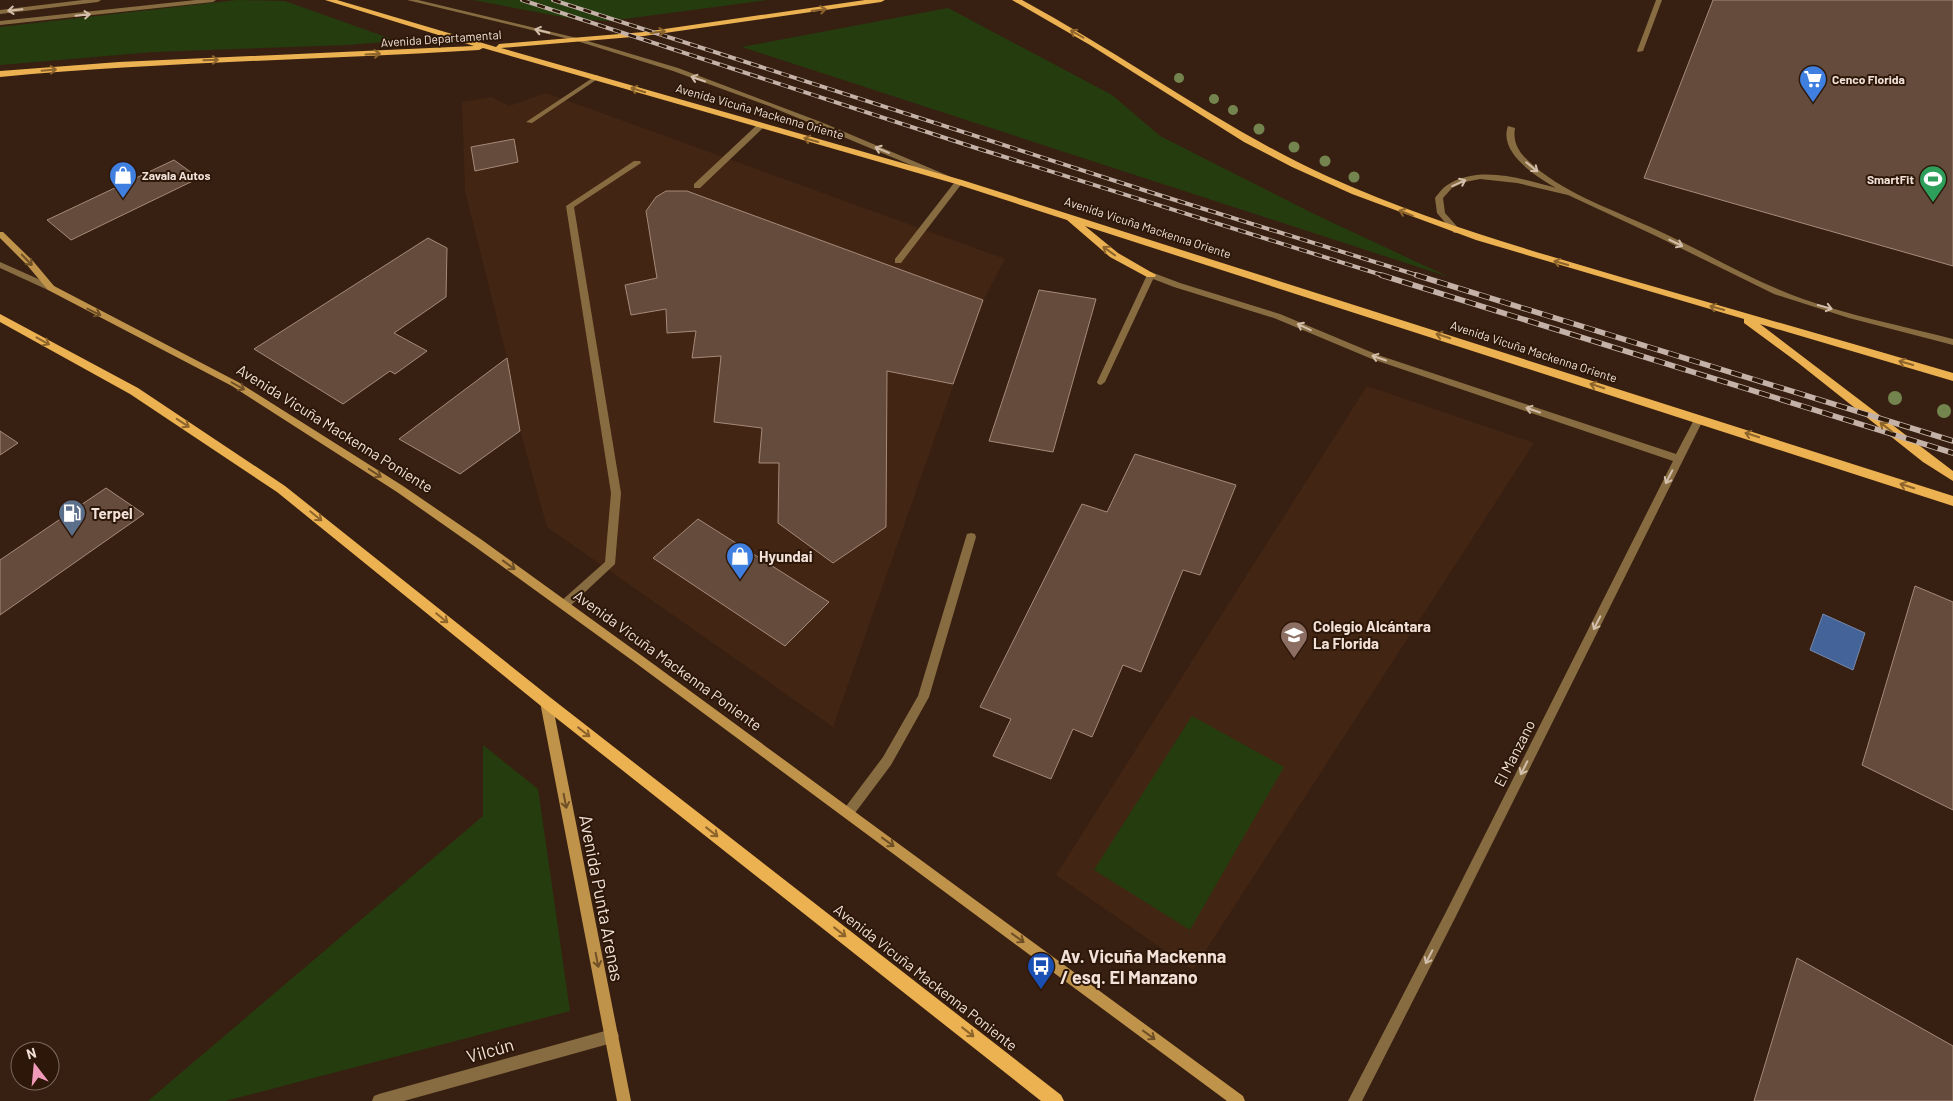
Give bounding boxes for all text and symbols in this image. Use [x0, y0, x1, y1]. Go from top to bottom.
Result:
one-way arrow [7, 5, 23, 15]
one-way arrow [810, 5, 826, 15]
one-way arrow [75, 10, 91, 19]
one-way arrow [535, 26, 551, 35]
street label: Avenida Departamental [380, 27, 502, 49]
one-way arrow [650, 27, 666, 37]
one-way arrow [1071, 28, 1085, 38]
one-way arrow [365, 50, 381, 59]
one-way arrow [202, 56, 218, 65]
supermarket icon: Cenco Florida [1798, 64, 1828, 103]
one-way arrow [40, 65, 56, 74]
place label: Cenco Florida [1832, 72, 1905, 86]
one-way arrow [690, 74, 706, 83]
street label: Avenida Vicuña Mackenna Oriente [674, 80, 846, 142]
one-way arrow [631, 84, 647, 94]
one-way arrow [804, 135, 820, 144]
one-way arrow [875, 145, 890, 154]
shop icon: Zavala Autos [108, 160, 138, 199]
one-way arrow [1525, 162, 1538, 173]
sports icon: SmartFit [1918, 164, 1948, 203]
place label: Zavala Autos [142, 168, 211, 182]
place label: SmartFit [1867, 172, 1914, 186]
one-way arrow [1451, 177, 1466, 186]
street label: Avenida Vicuña Mackenna Oriente [1063, 193, 1233, 261]
one-way arrow [1399, 208, 1414, 217]
one-way arrow [1668, 239, 1683, 248]
one-way arrow [1102, 246, 1116, 256]
one-way arrow [21, 254, 33, 266]
one-way arrow [1553, 257, 1569, 267]
one-way arrow [1709, 303, 1725, 313]
one-way arrow [1816, 303, 1832, 312]
one-way arrow [86, 307, 101, 317]
street label: Avenida Vicuña Mackenna Oriente [1449, 317, 1619, 385]
one-way arrow [1297, 322, 1312, 332]
one-way arrow [1435, 331, 1451, 340]
one-way arrow [35, 336, 49, 346]
one-way arrow [1371, 353, 1387, 363]
one-way arrow [1899, 358, 1915, 368]
street label: Avenida Vicuña Mackenna Poniente [234, 360, 436, 496]
one-way arrow [1590, 380, 1606, 390]
one-way arrow [230, 382, 244, 392]
one-way arrow [1525, 405, 1541, 415]
one-way arrow [175, 418, 189, 428]
one-way arrow [1880, 422, 1893, 433]
one-way arrow [1744, 430, 1760, 440]
one-way arrow [368, 468, 382, 478]
one-way arrow [1664, 470, 1674, 485]
one-way arrow [1899, 480, 1915, 490]
fuel station icon: Terpel [57, 498, 87, 537]
place label: Terpel [91, 504, 133, 522]
one-way arrow [309, 511, 322, 522]
shop icon: Hyundai [725, 541, 755, 580]
place label: Hyundai [759, 547, 813, 565]
one-way arrow [502, 560, 516, 570]
street label: Avenida Vicuña Mackenna Poniente [571, 586, 765, 734]
one-way arrow [435, 613, 448, 624]
one-way arrow [1592, 615, 1601, 630]
place label: Colegio Alcántara La Florida [1313, 617, 1431, 652]
school or university icon: Colegio Alcántara La Florida [1279, 620, 1309, 659]
street label: El Manzano [1490, 717, 1538, 789]
one-way arrow [577, 726, 590, 737]
one-way arrow [1519, 760, 1528, 775]
one-way arrow [561, 793, 571, 809]
street label: Avenida Punta Arenas [575, 813, 629, 983]
one-way arrow [705, 827, 719, 837]
one-way arrow [880, 836, 894, 847]
street label: Avenida Vicuña Mackenna Poniente [831, 900, 1021, 1054]
one-way arrow [833, 927, 846, 938]
one-way arrow [1011, 933, 1025, 943]
place label: Av. Vicuña Mackenna / esq. El Manzano [1060, 945, 1226, 988]
one-way arrow [1424, 949, 1433, 964]
bus stop icon: Av. Vicuña Mackenna / esq. El Manzano [1026, 951, 1056, 990]
one-way arrow [593, 952, 602, 968]
one-way arrow [961, 1027, 974, 1038]
one-way arrow [1142, 1030, 1156, 1040]
street label: Vilcún [464, 1033, 516, 1067]
north arrow [10, 1041, 60, 1091]
text: N [24, 1044, 38, 1062]

